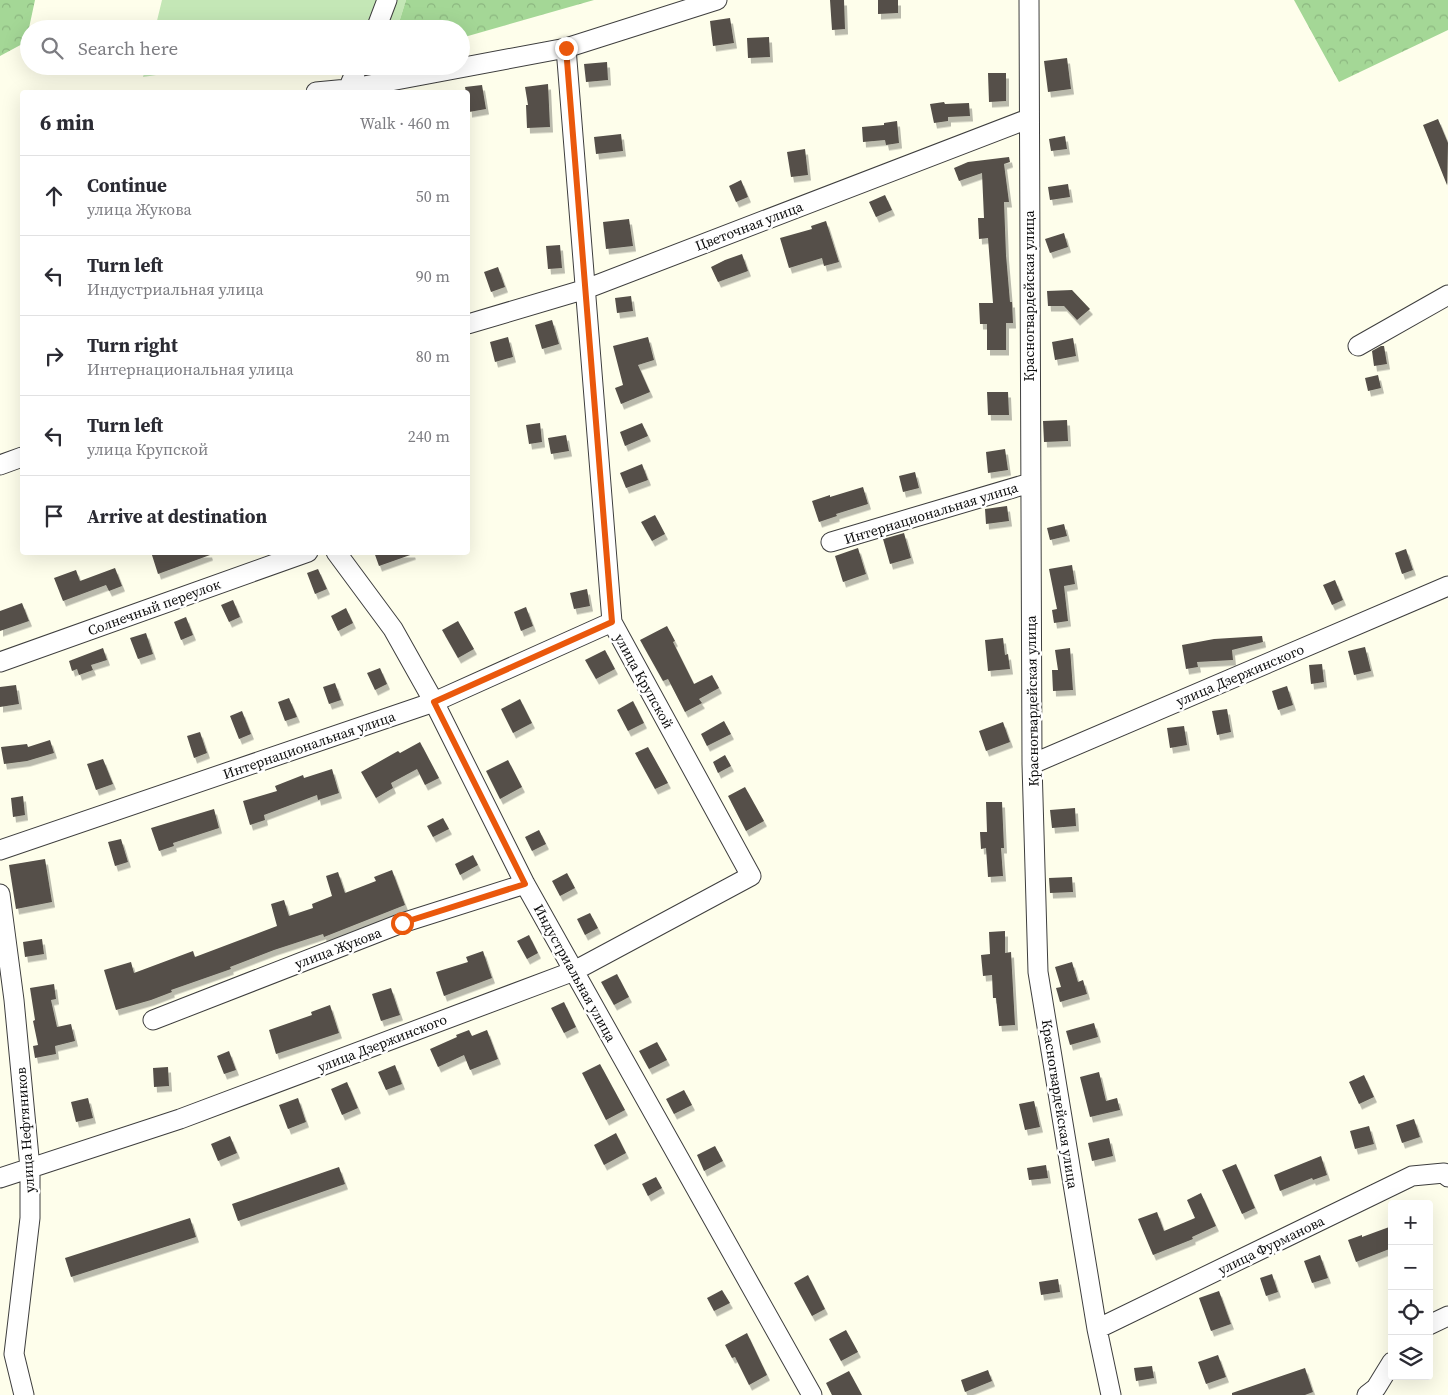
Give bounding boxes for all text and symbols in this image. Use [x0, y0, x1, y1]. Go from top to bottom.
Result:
search box [20, 20, 470, 75]
icon: search [38, 34, 66, 62]
text: Search here [78, 35, 178, 61]
route end [555, 37, 578, 60]
text: 6 min [40, 108, 95, 137]
text: Walk · 460 m [360, 112, 450, 134]
text: Continue [87, 172, 167, 198]
icon: ahead [40, 182, 68, 210]
text: 50 m [416, 185, 450, 207]
street label: Цветочная улица [692, 196, 807, 256]
text: улица Жукова [87, 198, 192, 220]
street label: Красногвардейская улица [1019, 210, 1039, 382]
text: Turn left [87, 252, 163, 278]
icon: left [40, 262, 68, 290]
text: 90 m [416, 265, 450, 287]
text: Индустриальная улица [87, 278, 264, 300]
text: Turn right [87, 332, 178, 358]
icon: right [40, 342, 68, 370]
text: 80 m [416, 345, 450, 367]
text: Интернациональная улица [87, 358, 294, 380]
text: Turn left [87, 412, 163, 438]
icon: left [40, 422, 68, 450]
text: 240 m [408, 425, 450, 447]
text: улица Крупской [87, 438, 208, 460]
street label: Интернациональная улица [842, 477, 1021, 549]
icon: arrive [40, 502, 68, 530]
text: Arrive at destination [87, 503, 267, 529]
street label: Солнечный переулок [85, 574, 223, 640]
street label: Красногвардейская улица [1020, 614, 1043, 787]
street label: улица Крупской [610, 630, 678, 732]
street label: улица Дзержинского [1173, 639, 1307, 711]
street label: Интернациональная улица [220, 706, 399, 784]
street label: Индустриальная улица [529, 901, 622, 1046]
route start [391, 912, 414, 935]
street label: улица Жукова [292, 922, 385, 974]
street label: улица Дзержинского [314, 1009, 450, 1077]
street label: Красногвардейская улица [1037, 1018, 1083, 1191]
street label: улица Нефтяников [11, 1067, 39, 1193]
map controls [1388, 1200, 1433, 1380]
button: + [1388, 1200, 1433, 1245]
street label: улица Фурманова [1214, 1210, 1328, 1279]
button: − [1388, 1245, 1433, 1290]
button: locate [1388, 1290, 1433, 1335]
button: layers [1388, 1335, 1433, 1380]

